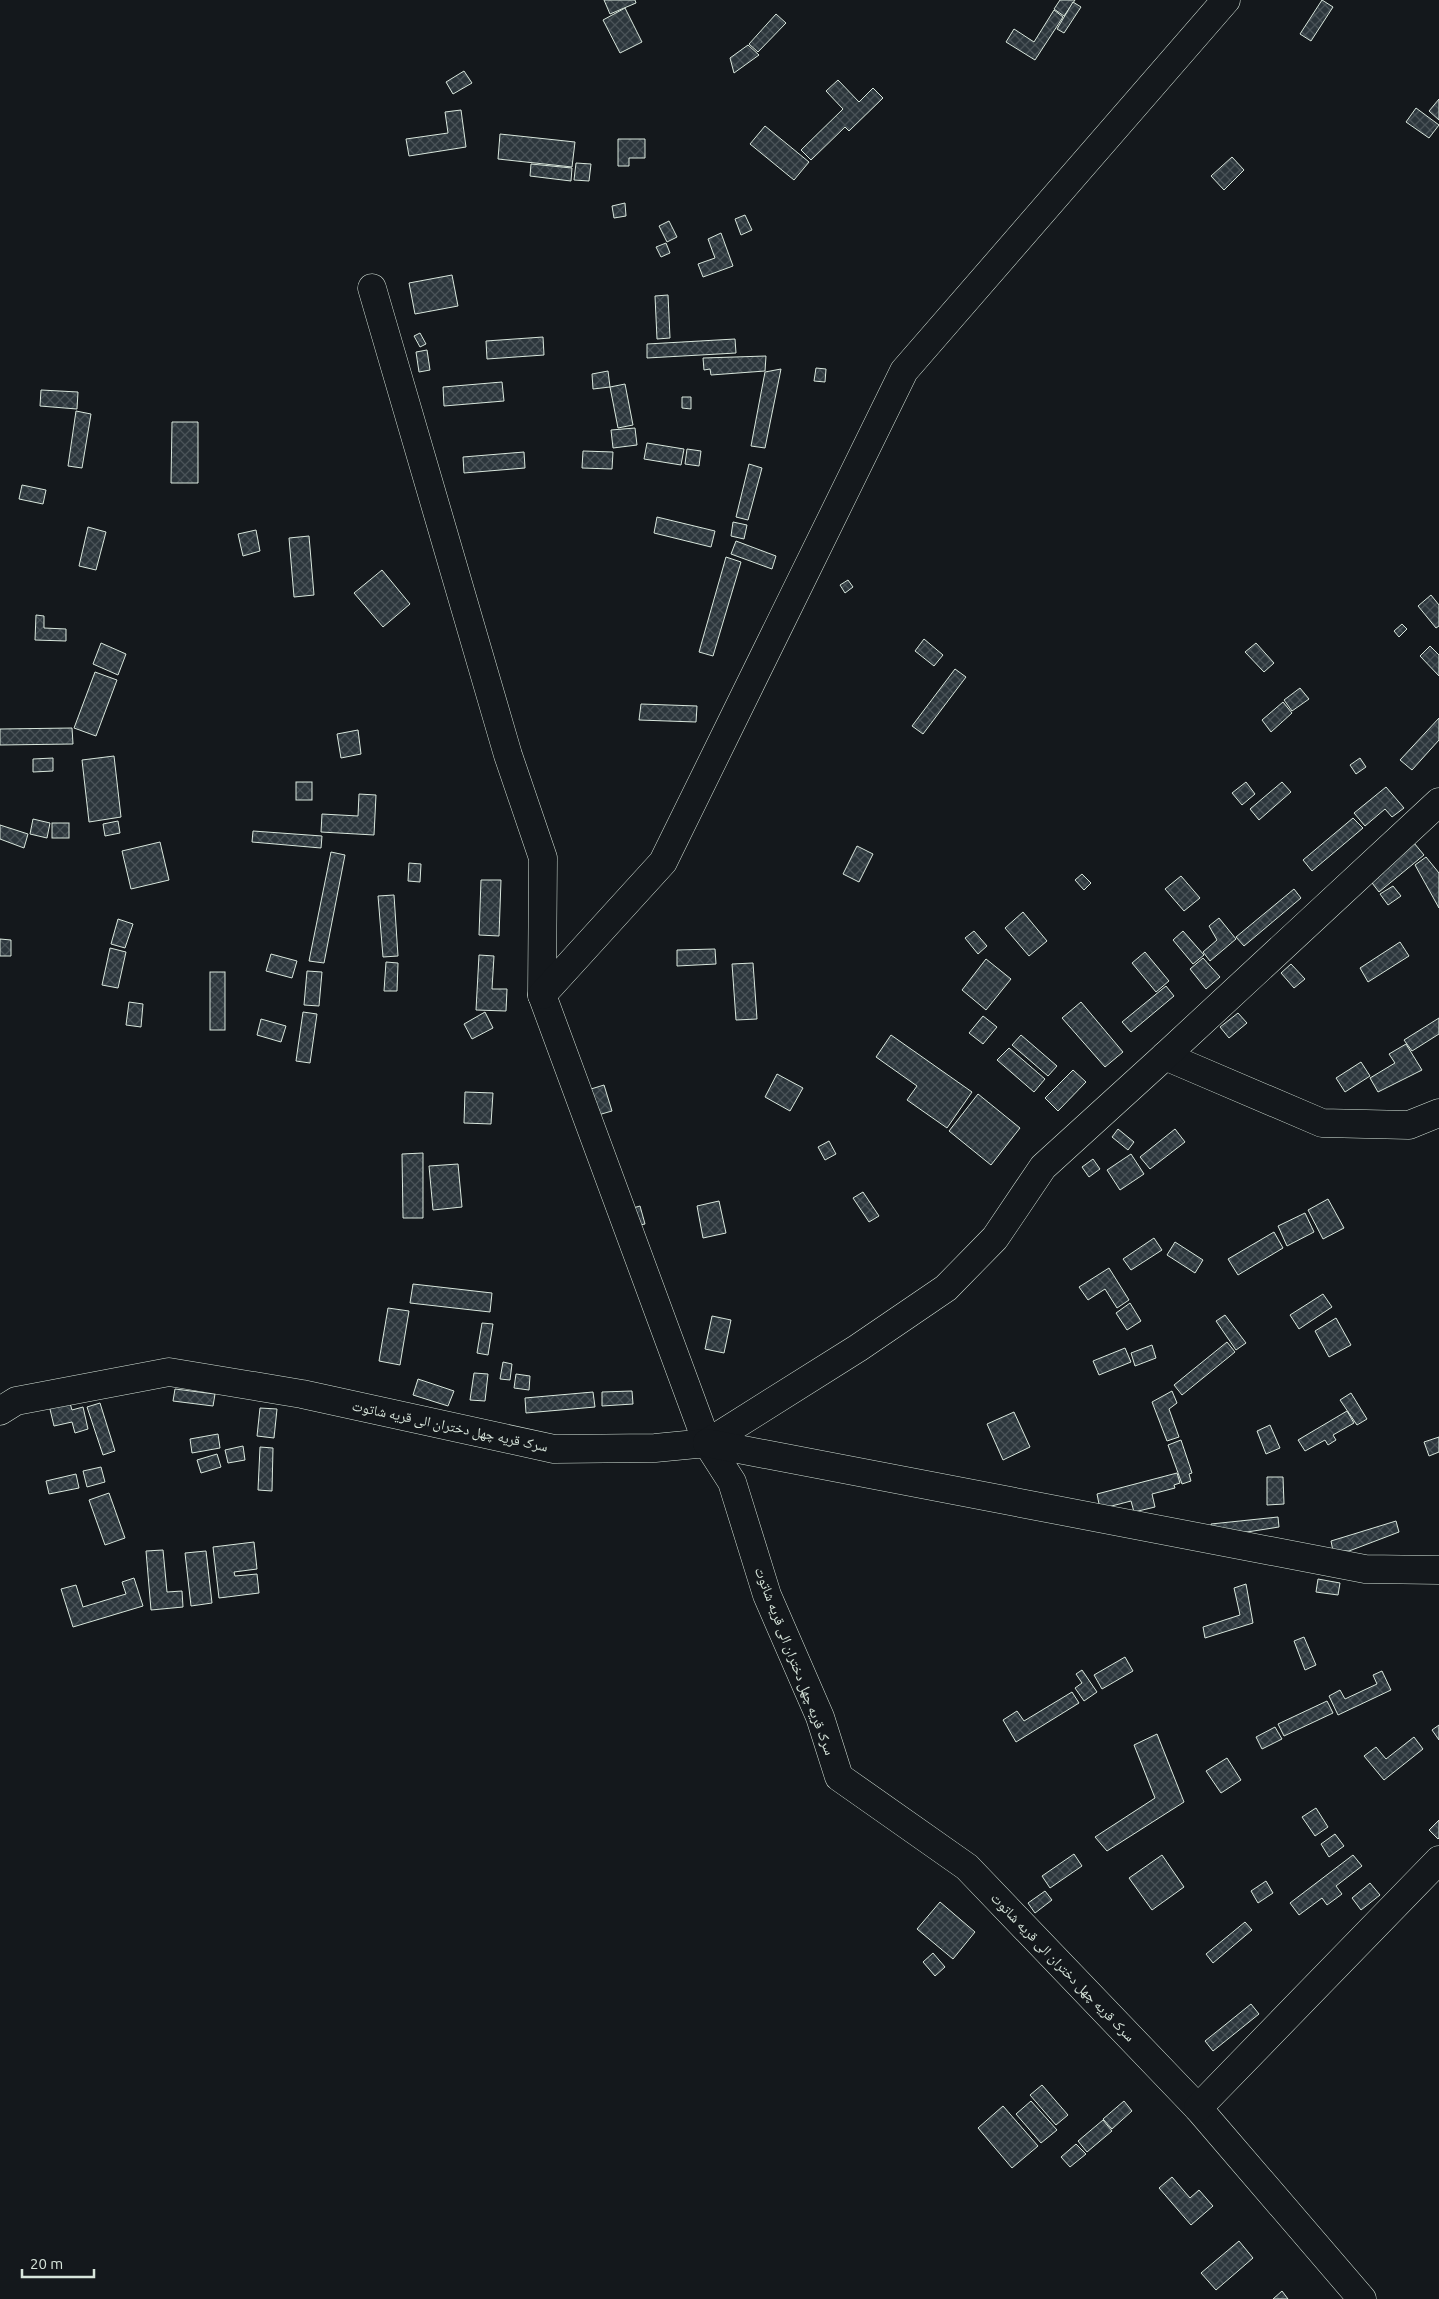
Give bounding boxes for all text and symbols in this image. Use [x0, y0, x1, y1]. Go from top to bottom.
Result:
street label: سرک قریه چهل دختران الی قریه شاتوت [350, 1397, 549, 1456]
street label: سرک قریه چهل دختران الی قریه شاتوت [751, 1565, 838, 1758]
street label: سرک قریه چهل دختران الی قریه شاتوت [987, 1890, 1138, 2045]
scale bar [22, 2246, 95, 2278]
text: 20 m [30, 2255, 63, 2272]

